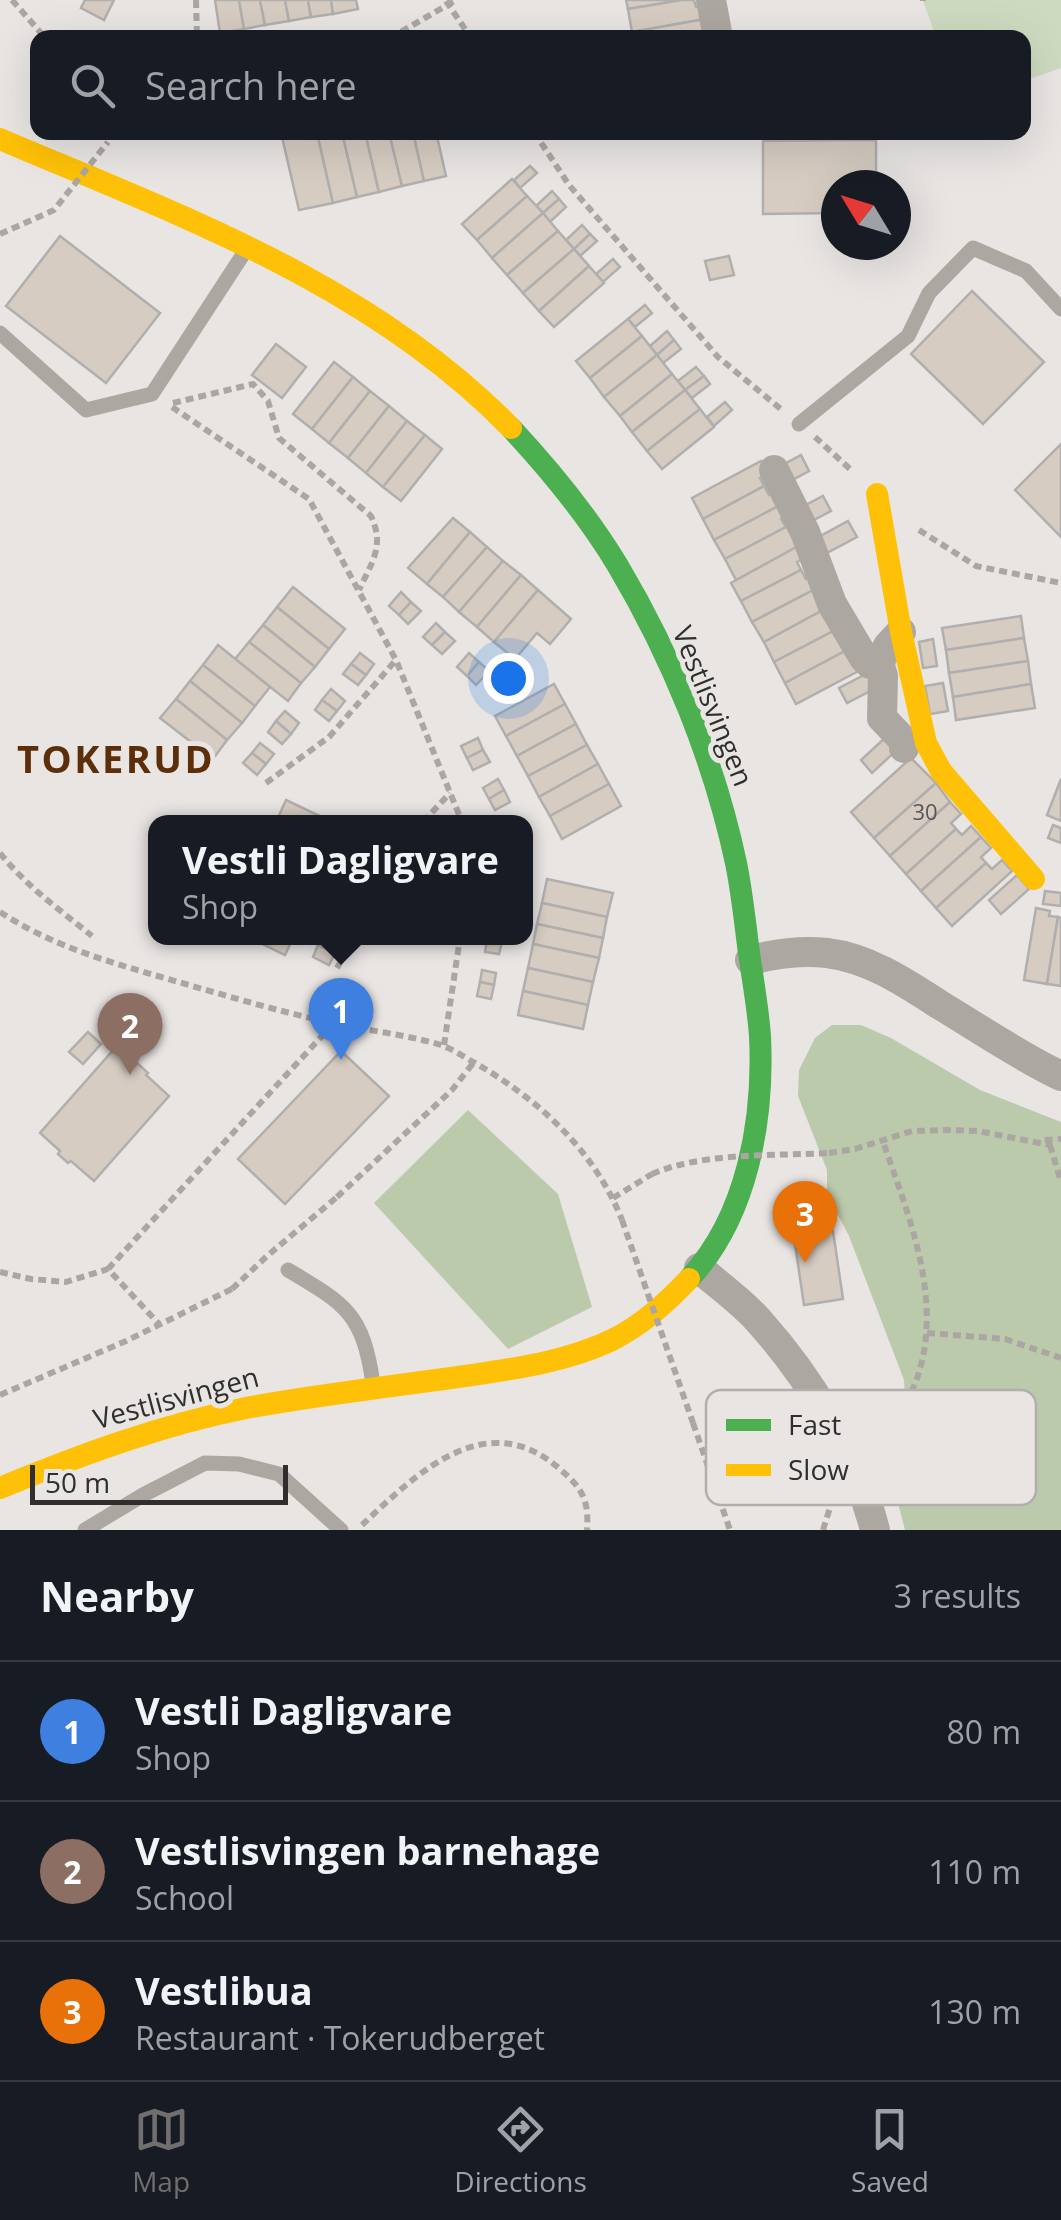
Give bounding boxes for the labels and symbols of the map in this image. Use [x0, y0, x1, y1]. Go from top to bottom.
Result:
north arrow [821, 170, 911, 260]
street label: Vestlisvingen [665, 620, 763, 791]
your location [483, 653, 534, 704]
district label: TOKERUD [17, 732, 215, 784]
house number: 30 [912, 796, 938, 826]
pin: 1 [308, 978, 374, 1060]
pin: 2 [98, 992, 162, 1075]
pin: 3 [772, 1180, 838, 1263]
street label: Vestlisvingen [89, 1357, 263, 1437]
legend [706, 1390, 1036, 1505]
text: Fast [788, 1405, 841, 1443]
text: Slow [788, 1450, 849, 1488]
scale bar [30, 1460, 288, 1504]

